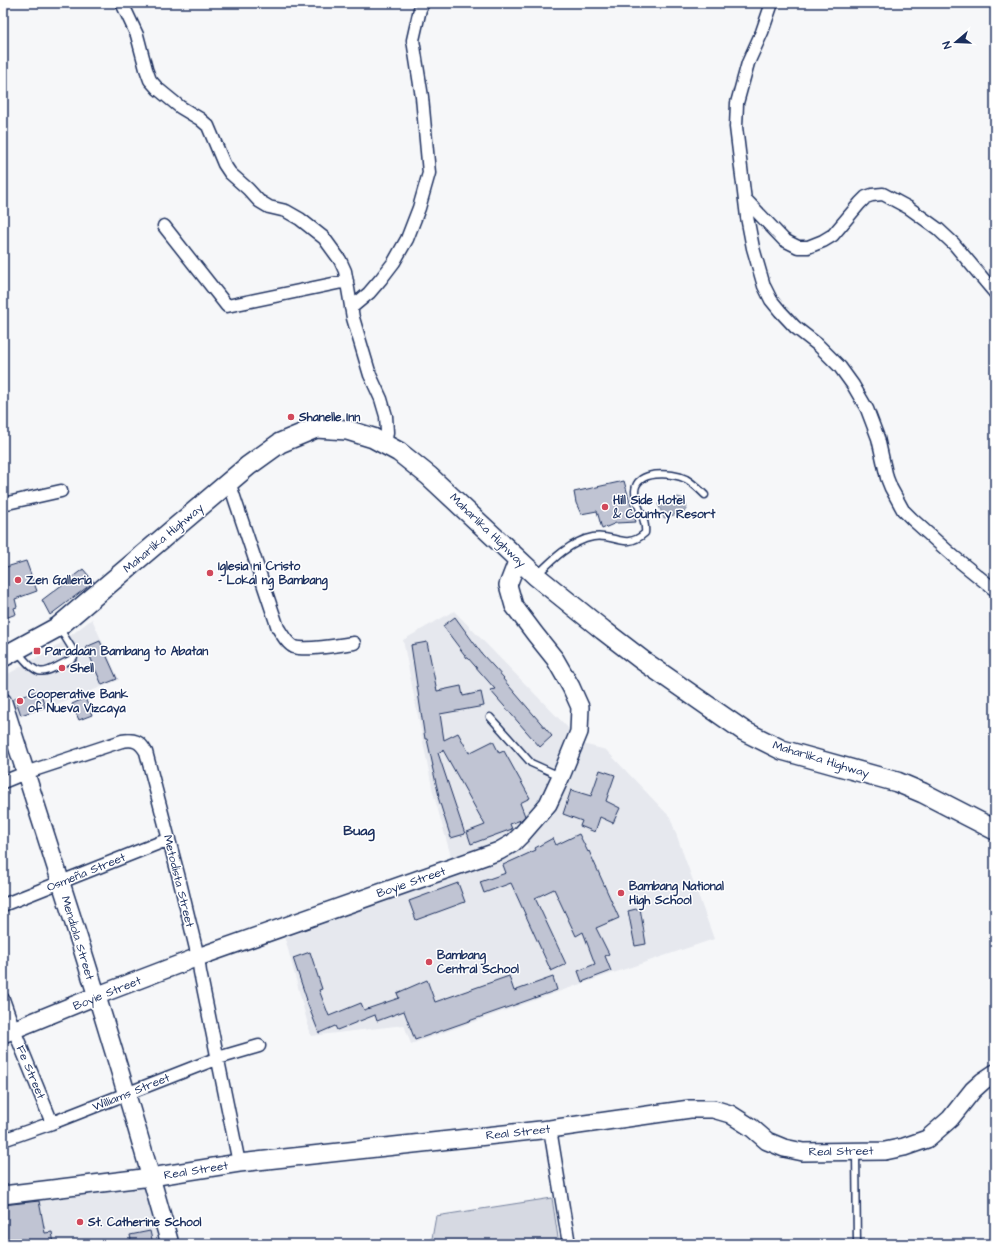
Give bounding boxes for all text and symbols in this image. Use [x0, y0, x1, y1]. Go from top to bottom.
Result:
north arrow [936, 22, 976, 62]
text: N [939, 39, 955, 51]
place label: Shanelle Inn [298, 409, 360, 426]
marker: Shanelle Inn [286, 412, 296, 422]
street label: Maharlika Highway [445, 489, 530, 572]
place label: Hill Side Hotel & Country Resort [612, 492, 715, 524]
street label: Maharlika Highway [119, 499, 208, 578]
marker: Hill Side Hotel & Country Resort [600, 502, 610, 512]
place label: Iglesia ni Cristo - Lokal ng Bambang [218, 558, 329, 591]
marker: Iglesia ni Cristo - Lokal ng Bambang [205, 568, 215, 578]
place label: Zen Galleria [26, 572, 93, 589]
marker: Zen Galleria [13, 575, 23, 585]
place label: Paradaan Bambang to Abatan [45, 643, 208, 662]
marker: Paradaan Bambang to Abatan [32, 646, 42, 656]
place label: Shell [69, 660, 94, 677]
marker: Shell [57, 663, 67, 673]
place label: Cooperative Bank of Nueva Vizcaya [28, 686, 129, 718]
marker: Cooperative Bank of Nueva Vizcaya [15, 696, 25, 706]
street label: Maharlika Highway [770, 737, 872, 783]
district label: Buag [343, 821, 375, 842]
street label: Metodista Street [159, 833, 198, 929]
street label: Osmeña Street [44, 849, 128, 896]
street label: Boyie Street [374, 863, 448, 903]
place label: Bambang National High School [629, 878, 724, 911]
marker: Bambang National High School [616, 888, 626, 898]
street label: Mendiola Street [57, 894, 98, 982]
place label: Bambang Central School [437, 947, 519, 978]
marker: Bambang Central School [424, 957, 434, 967]
street label: Boyie Street [71, 972, 144, 1016]
street label: Fe Street [12, 1043, 49, 1102]
street label: Williams Street [90, 1069, 173, 1116]
street label: Real Street [485, 1121, 551, 1144]
street label: Real Street [808, 1142, 874, 1161]
street label: Real Street [163, 1157, 230, 1184]
place label: St. Catherine School [87, 1214, 201, 1231]
marker: St. Catherine School [75, 1217, 85, 1227]

